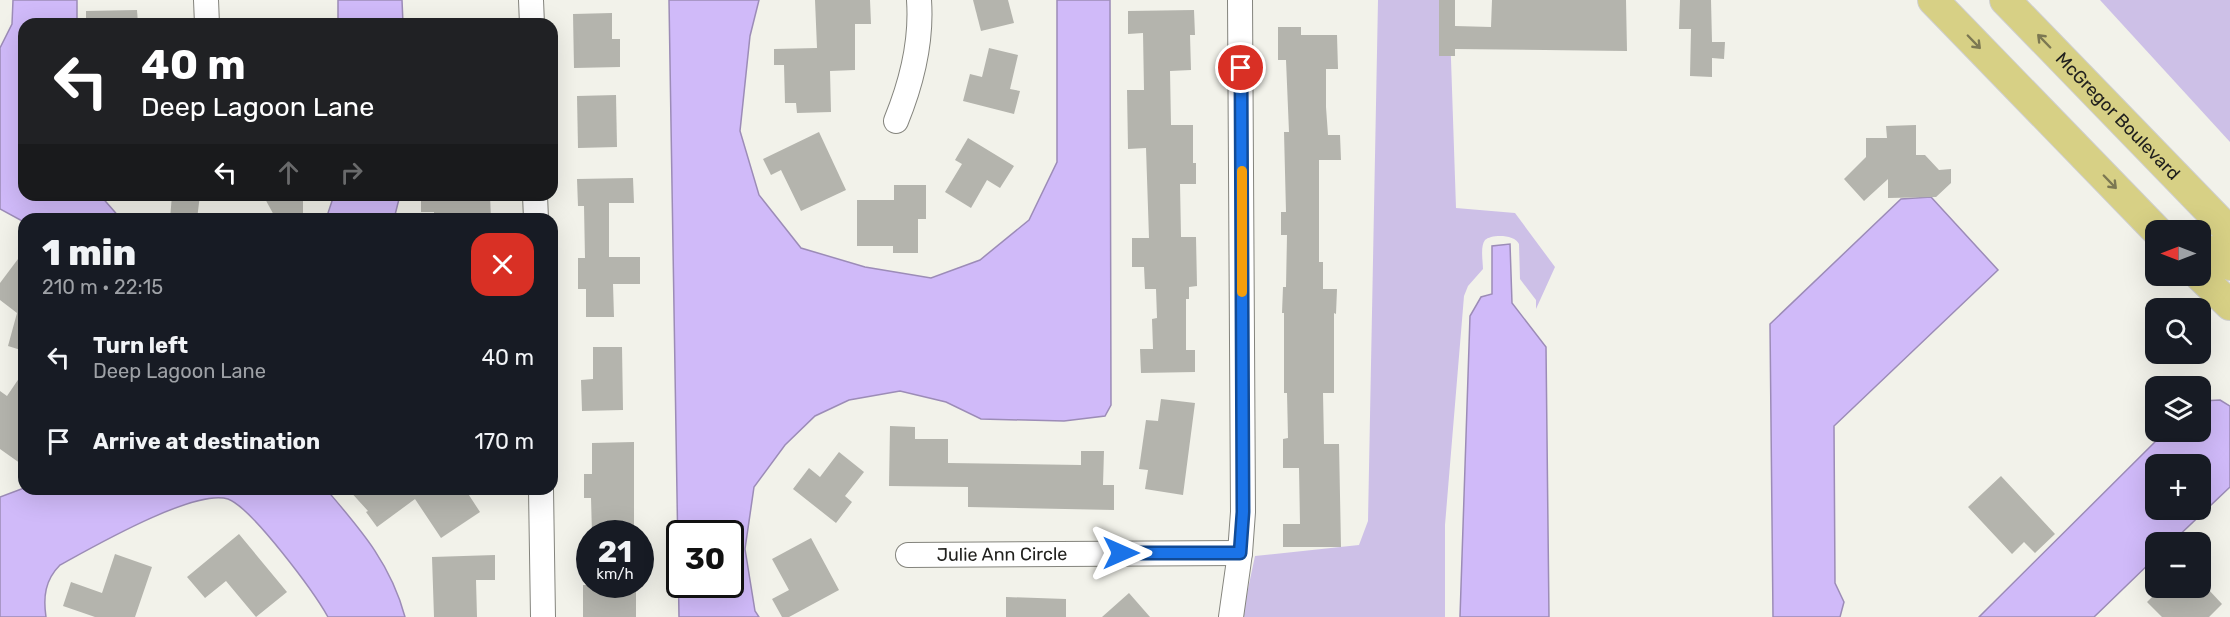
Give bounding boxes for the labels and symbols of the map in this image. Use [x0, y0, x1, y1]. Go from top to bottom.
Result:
one-way arrow [2037, 33, 2052, 48]
one-way arrow [1967, 35, 1981, 50]
pin [1215, 42, 1266, 93]
street label: McGregor Boulevard [2051, 48, 2185, 185]
one-way arrow [2102, 175, 2117, 190]
north arrow [2145, 220, 2211, 286]
speed limit sign: 30 [666, 520, 744, 598]
position arrow [1089, 521, 1153, 585]
street label: Julie Ann Circle [937, 543, 1067, 566]

